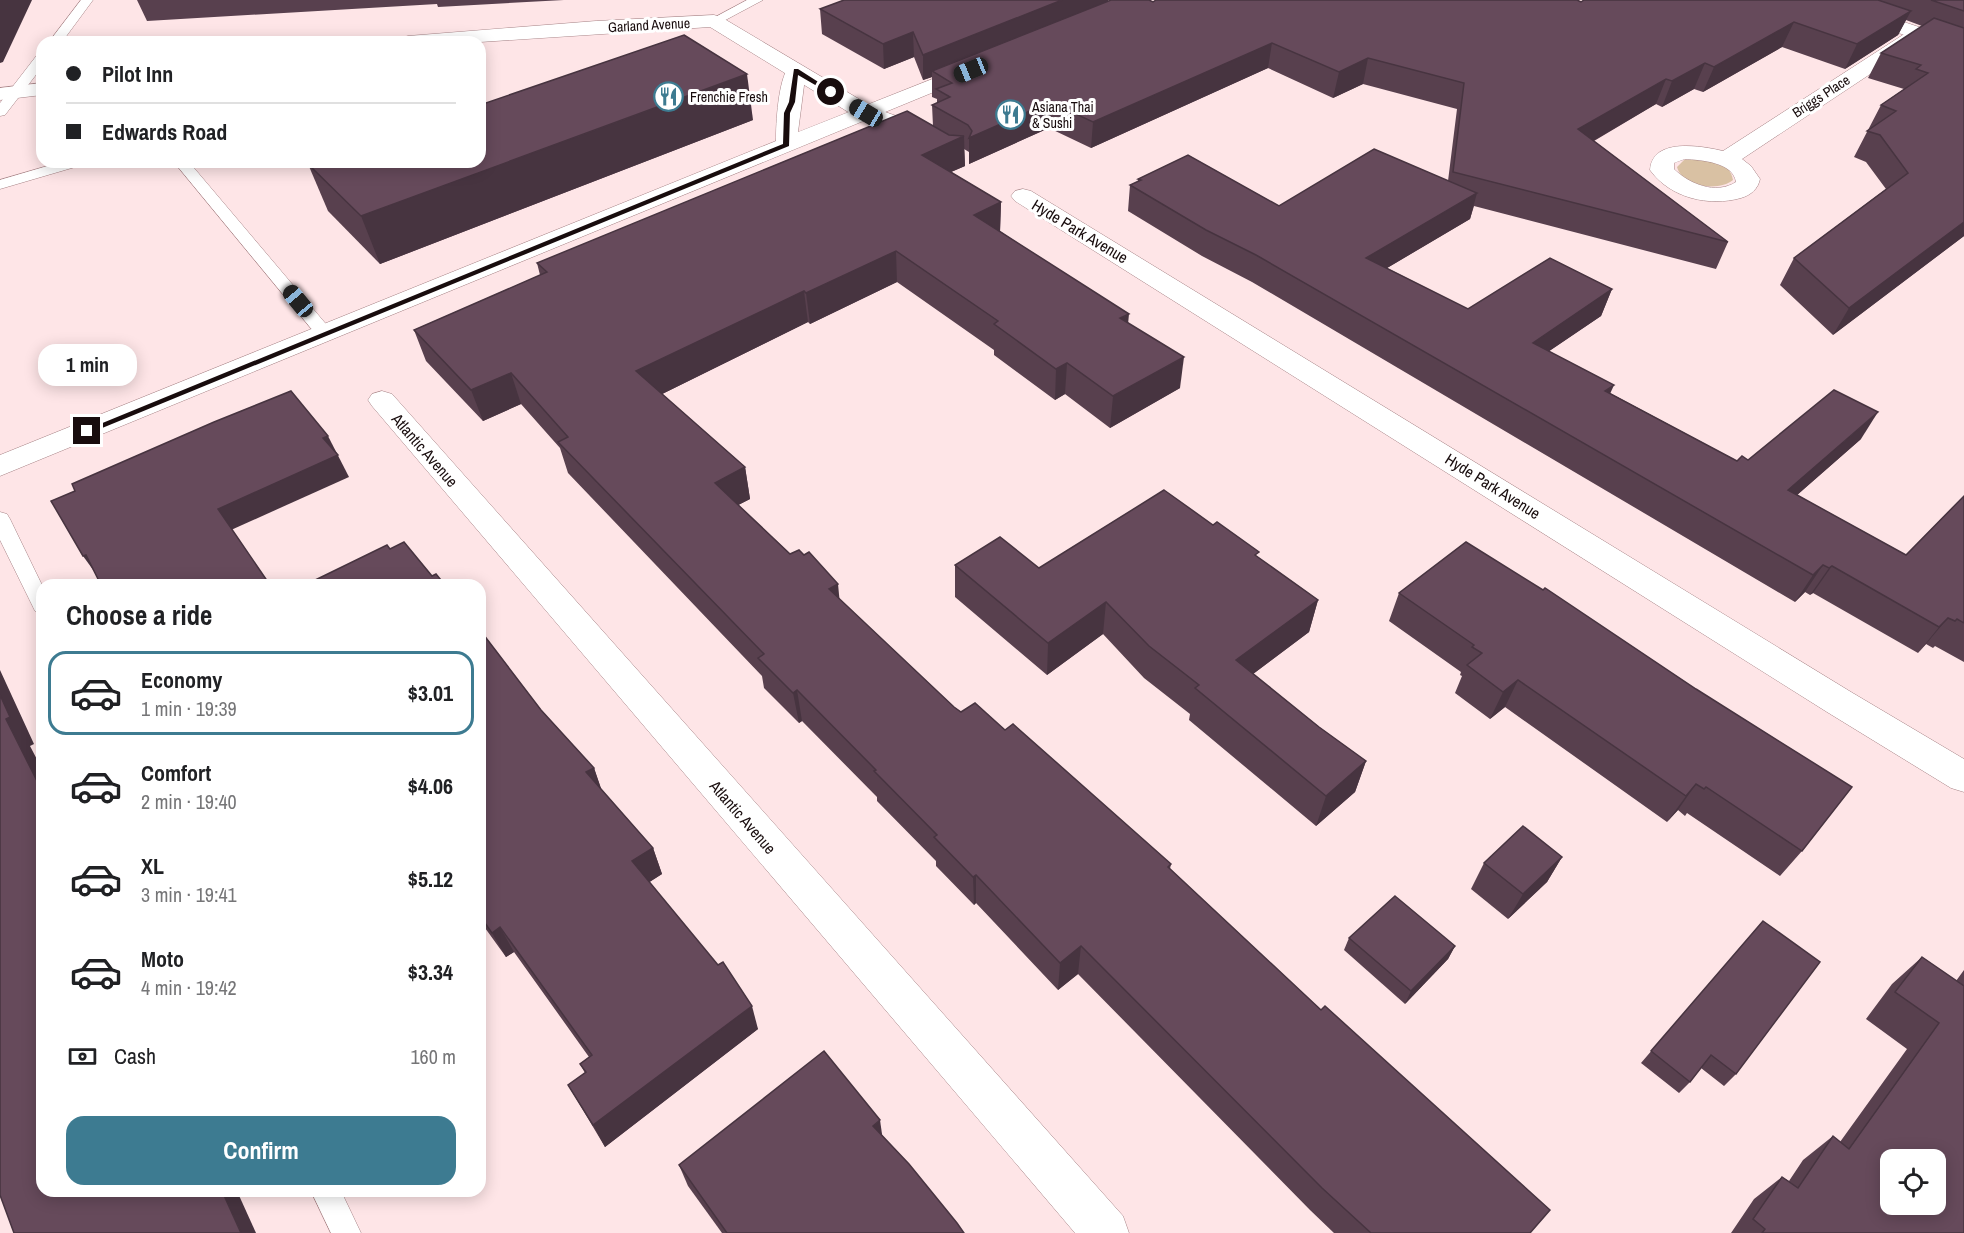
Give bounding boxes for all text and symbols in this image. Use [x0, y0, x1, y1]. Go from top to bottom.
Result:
street label: Garland Avenue [608, 14, 690, 36]
car [951, 55, 991, 85]
text: Pilot Inn [102, 59, 173, 89]
street label: Briggs Place [1789, 71, 1853, 121]
route start [817, 78, 844, 105]
restaurant icon: Frenchie Fresh [653, 81, 685, 113]
place label: Frenchie Fresh [690, 88, 768, 106]
car [846, 96, 886, 130]
place label: Asiana Thai & Sushi [1031, 98, 1094, 132]
restaurant icon: Asiana Thai & Sushi [995, 99, 1027, 131]
text: Edwards Road [102, 117, 227, 147]
street label: Hyde Park Avenue [1028, 194, 1132, 268]
car [280, 281, 316, 321]
callout: 1 min [38, 344, 136, 386]
text: 1 min [66, 351, 109, 378]
street label: Atlantic Avenue [386, 408, 463, 492]
route end [73, 417, 100, 444]
street label: Hyde Park Avenue [1441, 448, 1545, 524]
text: Choose a ride [66, 597, 212, 633]
text: Economy [141, 665, 222, 695]
icon: car [69, 666, 123, 720]
text: $3.01 [408, 678, 453, 708]
text: 1 min · 19:39 [141, 695, 237, 722]
text: Comfort [141, 758, 211, 788]
icon: car [69, 759, 123, 813]
text: $4.06 [408, 771, 453, 801]
street label: Atlantic Avenue [704, 775, 781, 859]
text: 2 min · 19:40 [141, 788, 237, 815]
text: XL [141, 851, 164, 881]
icon: car [69, 852, 123, 906]
text: $5.12 [408, 864, 453, 894]
text: 3 min · 19:41 [141, 881, 237, 908]
text: Moto [141, 944, 184, 974]
icon: car [69, 945, 123, 999]
text: $3.34 [408, 957, 453, 987]
text: 4 min · 19:42 [141, 974, 237, 1001]
icon: cash [66, 1040, 99, 1073]
text: Cash [114, 1041, 156, 1071]
text: 160 m [410, 1043, 456, 1070]
button: Confirm [66, 1116, 456, 1185]
map controls [1880, 1149, 1946, 1215]
button: locate [1880, 1149, 1946, 1215]

